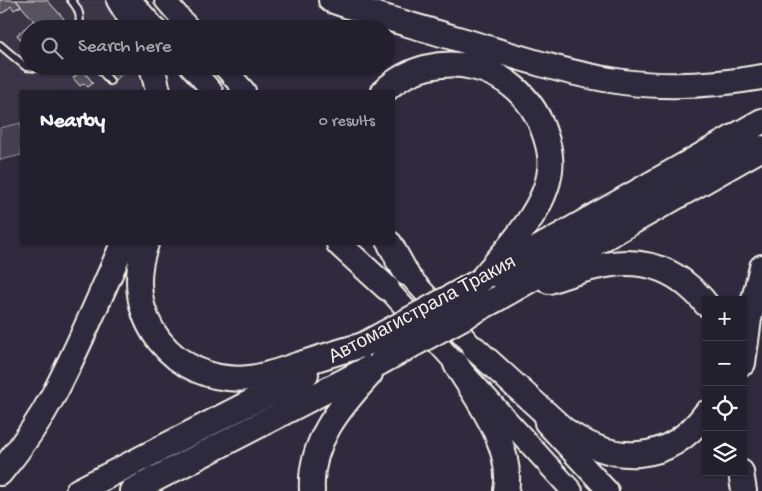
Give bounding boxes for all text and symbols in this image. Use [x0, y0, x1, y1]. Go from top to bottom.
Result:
search box [20, 20, 395, 75]
icon: search [38, 34, 66, 62]
text: Search here [78, 36, 172, 59]
text: Nearby [40, 110, 105, 135]
text: 0 results [319, 113, 375, 132]
street label: Автомагистрала Тракия [325, 252, 521, 370]
map controls [702, 296, 747, 476]
button: + [702, 296, 747, 341]
button: − [702, 341, 747, 386]
button: locate [702, 386, 747, 431]
button: layers [702, 431, 747, 476]

